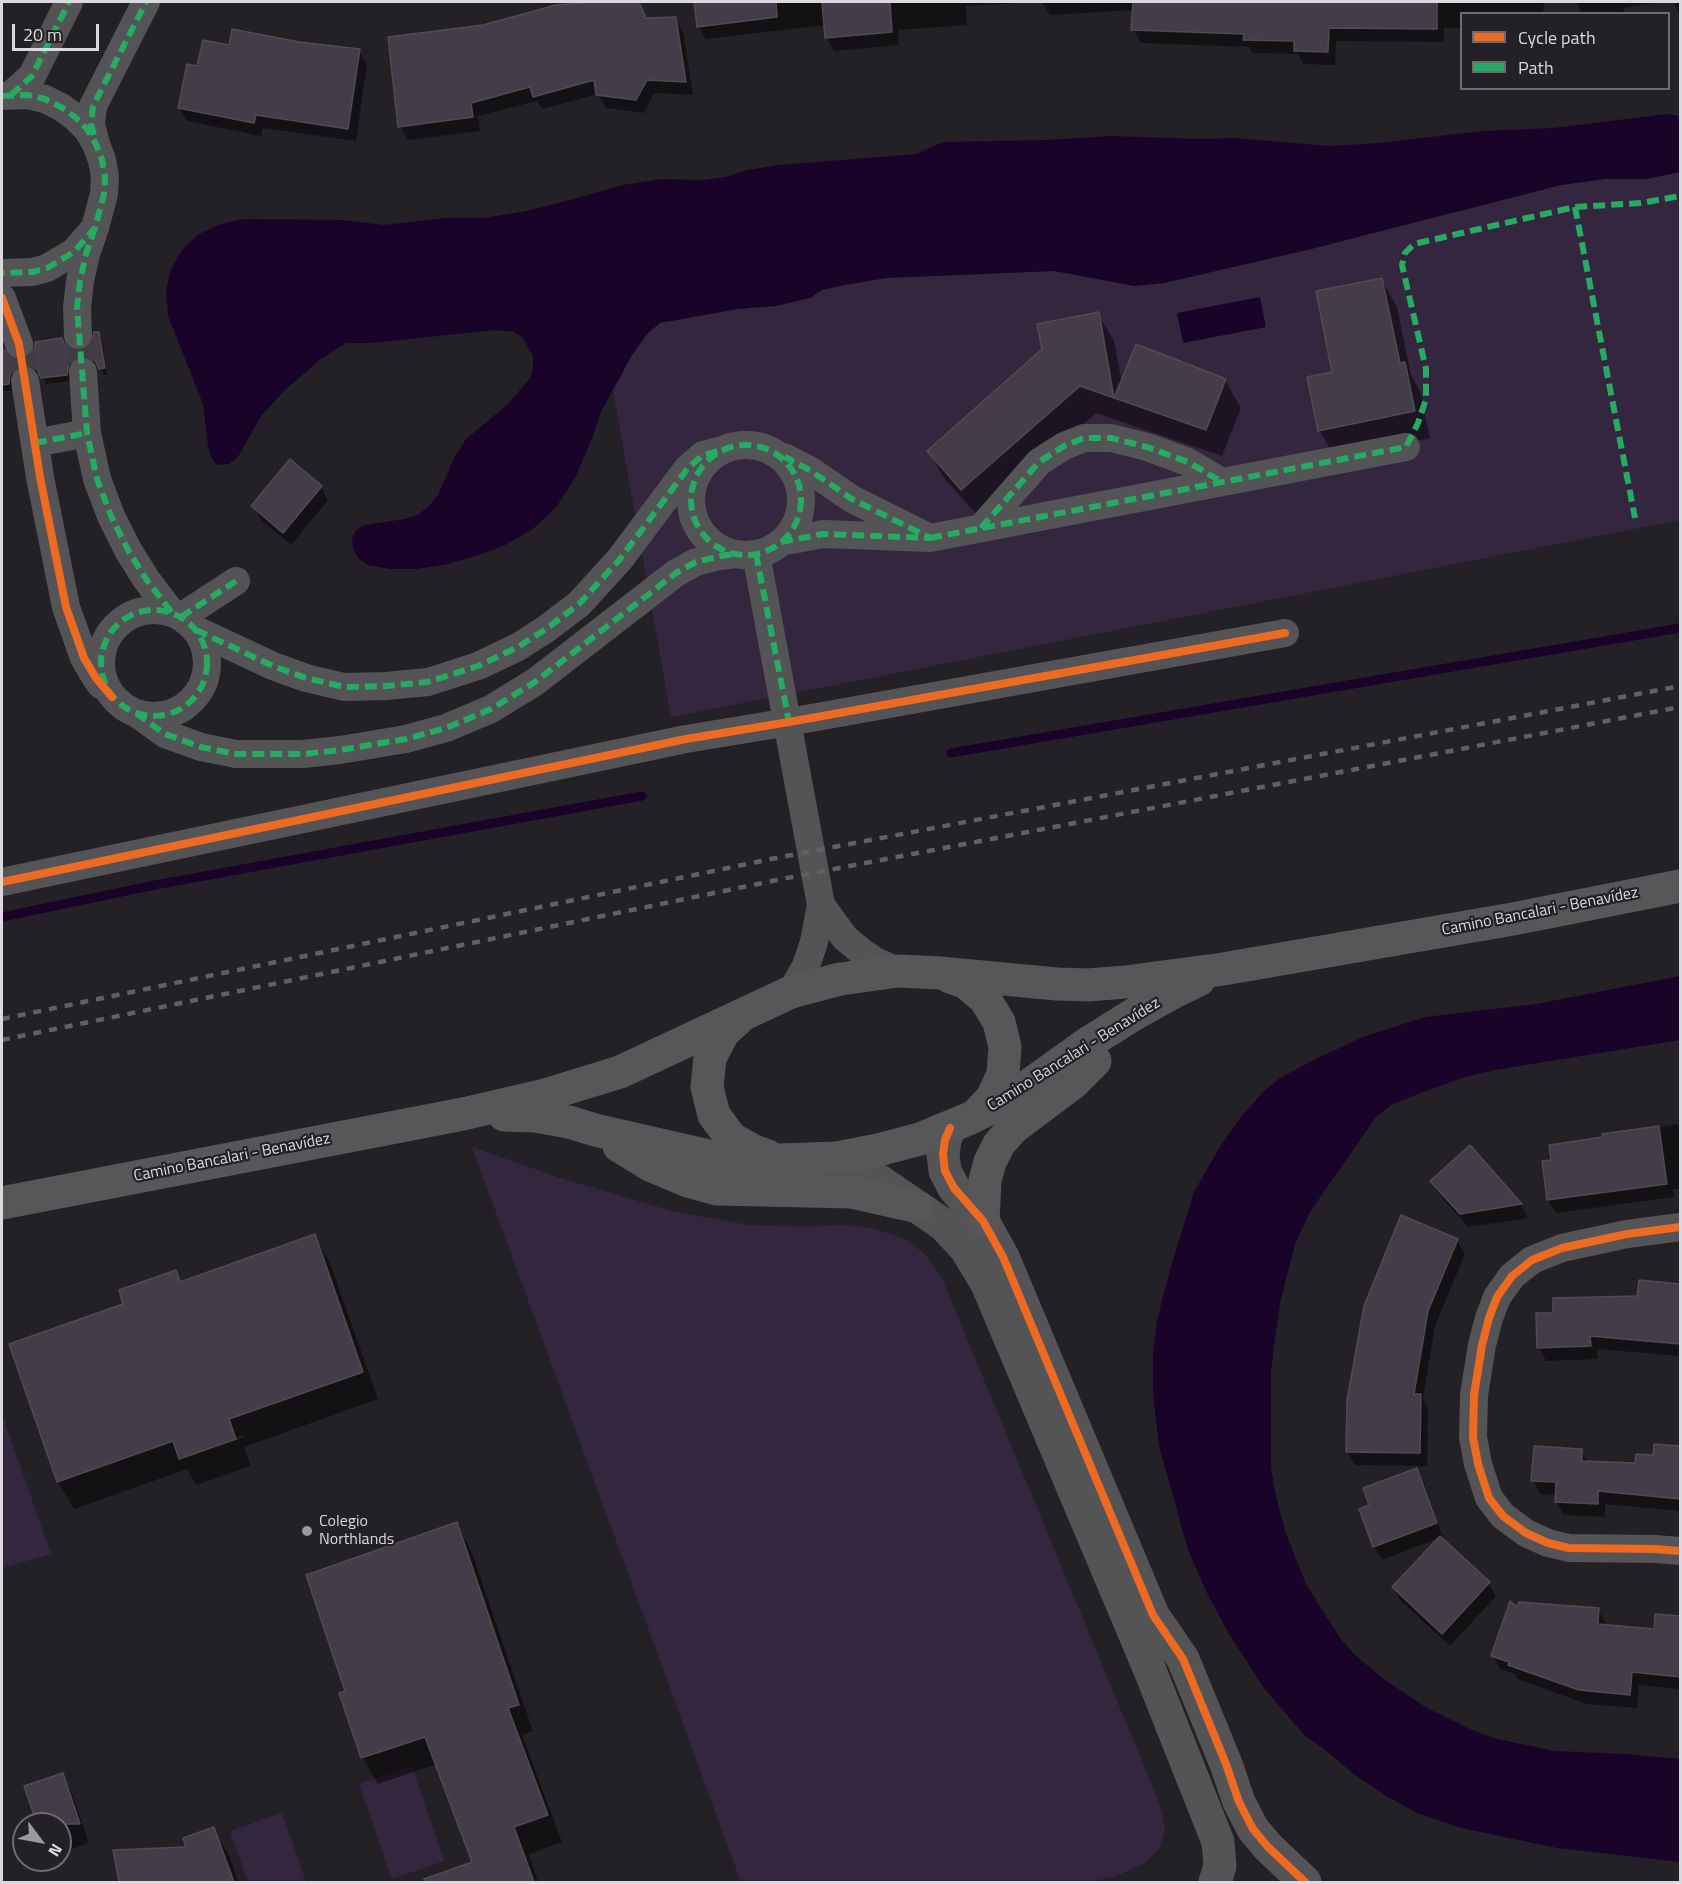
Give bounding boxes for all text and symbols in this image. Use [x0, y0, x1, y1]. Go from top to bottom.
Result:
scale bar [15, 12, 102, 50]
legend [1460, 12, 1670, 90]
text: 20 m [23, 21, 62, 48]
text: Cycle path [1518, 24, 1596, 51]
text: Path [1518, 54, 1554, 81]
street label: Camino Bancalari - Benavídez [1440, 884, 1640, 940]
street label: Camino Bancalari - Benavídez [984, 994, 1164, 1116]
street label: Camino Bancalari - Benavídez [132, 1130, 332, 1186]
place label: Colegio Northlands [319, 1512, 394, 1550]
marker: Colegio Northlands [300, 1524, 314, 1538]
north arrow [12, 1812, 72, 1872]
text: N [42, 1839, 69, 1862]

